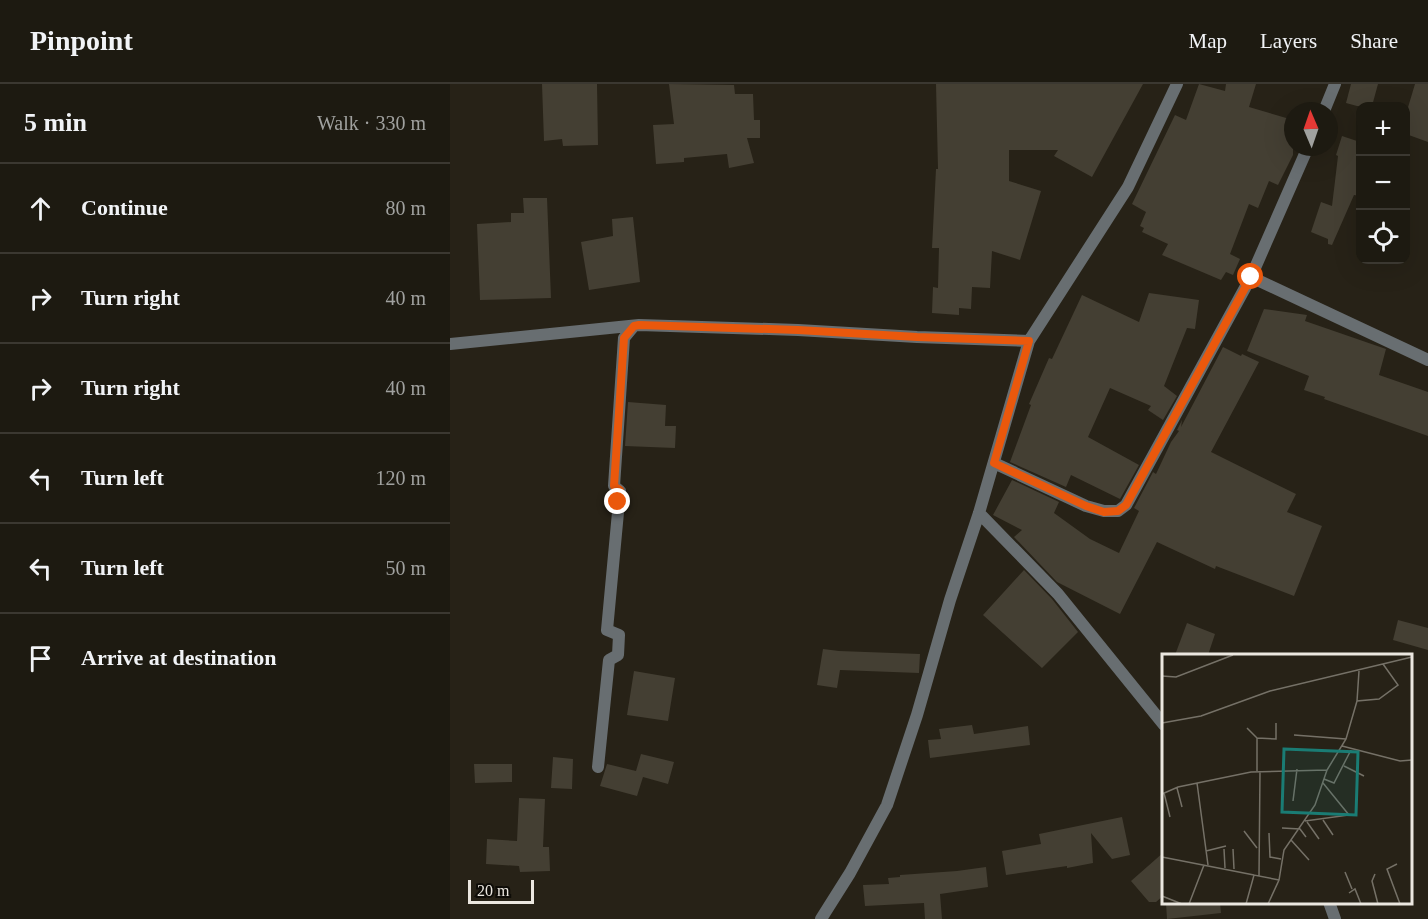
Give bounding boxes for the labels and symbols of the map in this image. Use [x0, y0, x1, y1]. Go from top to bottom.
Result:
north arrow [1284, 102, 1338, 156]
route start [1237, 263, 1263, 289]
route end [604, 488, 630, 514]
inset map [1162, 654, 1413, 904]
scale bar [468, 877, 534, 904]

